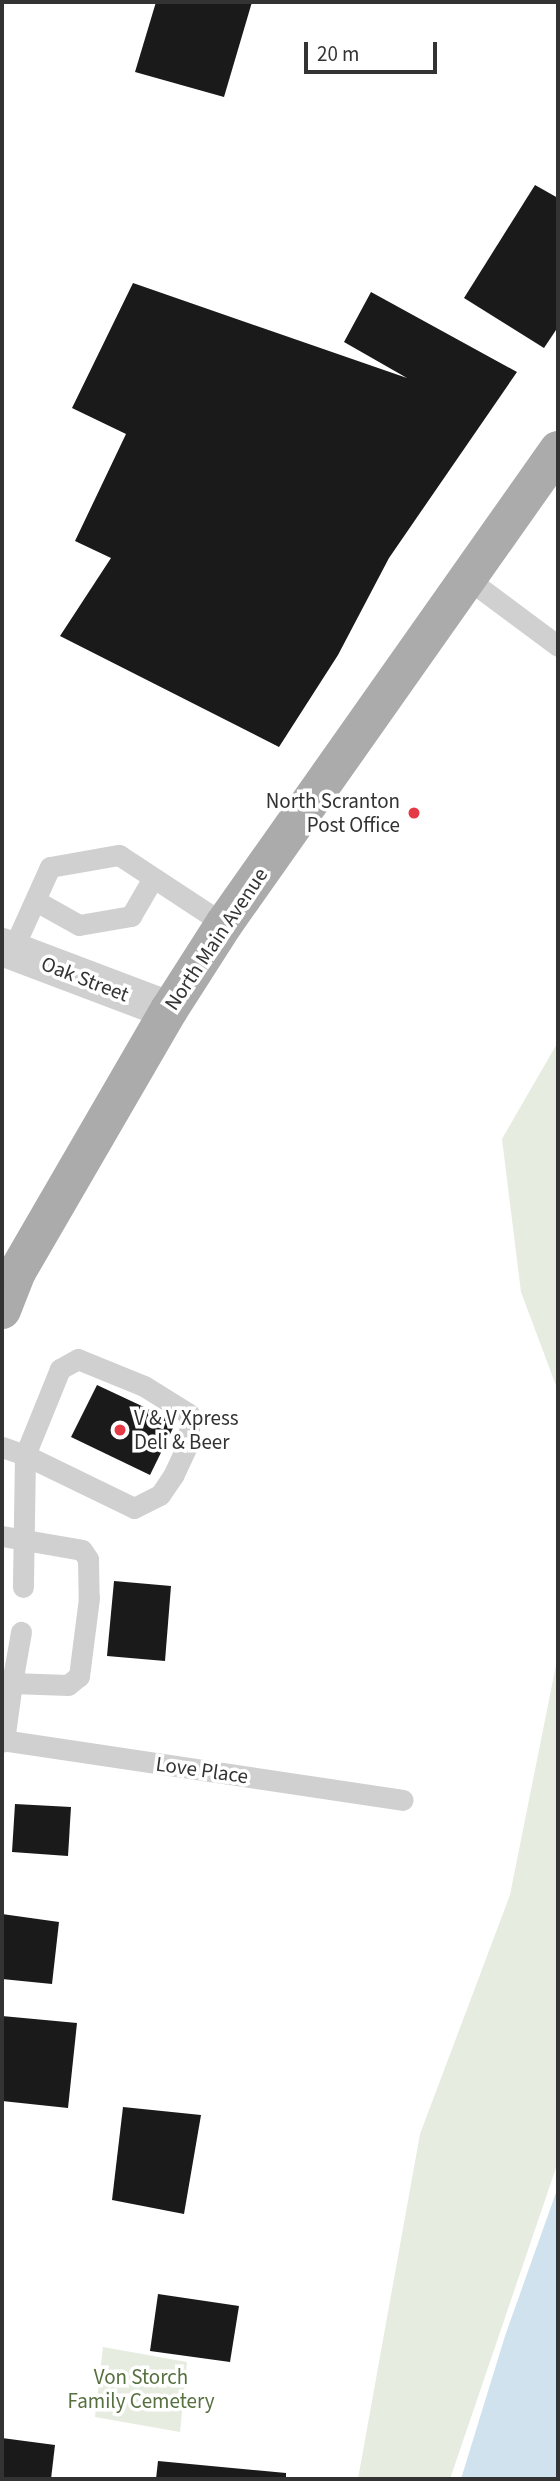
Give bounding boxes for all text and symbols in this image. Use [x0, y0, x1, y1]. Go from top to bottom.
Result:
scale bar [308, 28, 441, 72]
text: 20 m [317, 39, 359, 69]
place label: North Scranton Post Office [266, 788, 400, 838]
marker: North Scranton Post Office [406, 805, 422, 821]
street label: North Main Avenue [159, 863, 273, 1015]
street label: Oak Street [38, 951, 132, 1007]
place label: V & V Xpress Deli & Beer [134, 1405, 239, 1455]
marker: V & V Xpress Deli & Beer [112, 1422, 128, 1438]
street label: Love Place [154, 1751, 250, 1789]
park label: Von Storch Family Cemetery [67, 2364, 215, 2414]

